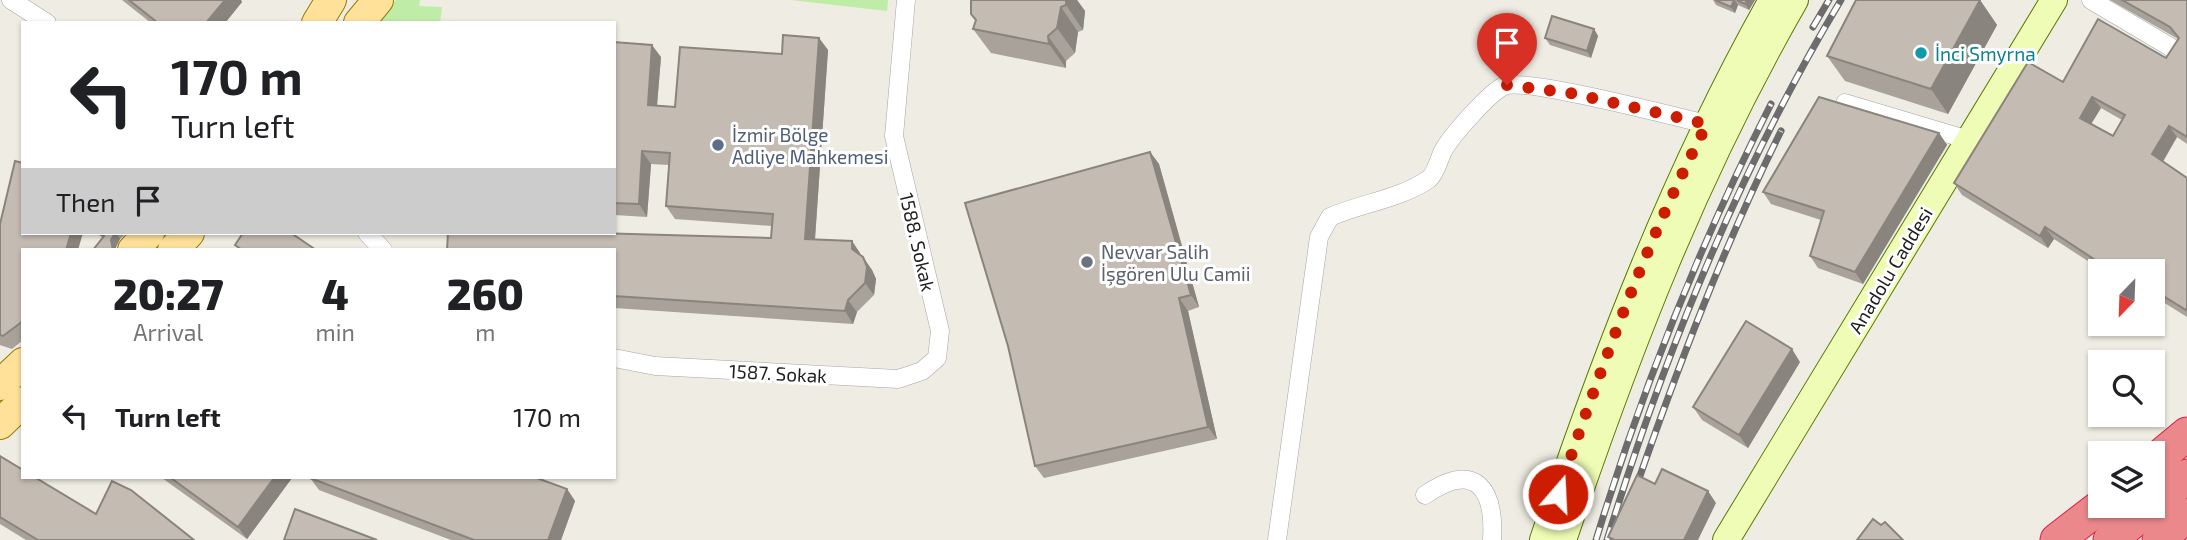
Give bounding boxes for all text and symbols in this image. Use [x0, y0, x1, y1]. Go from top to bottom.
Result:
pin [1477, 13, 1537, 85]
icon: arrive [1488, 24, 1526, 62]
place label: İnci Smyrna [1935, 42, 2036, 65]
marker: İnci Smyrna [1913, 45, 1929, 61]
text: 170 m [171, 46, 303, 105]
icon: left [56, 49, 147, 140]
text: Turn left [171, 106, 295, 144]
place label: İzmir Bölge Adliye Mahkemesi [732, 123, 888, 168]
marker: İzmir Bölge Adliye Mahkemesi [710, 137, 726, 153]
icon: arrive [129, 182, 167, 220]
text: Then [56, 186, 115, 217]
street label: 1588. Sokak [895, 190, 941, 294]
street label: Anadolu Caddesi [1843, 203, 1937, 337]
place label: Nevvar Salih İşgören Ulu Camii [1101, 240, 1251, 286]
marker: Nevvar Salih İşgören Ulu Camii [1079, 254, 1095, 270]
north arrow [2088, 259, 2165, 336]
map controls [2088, 259, 2165, 518]
text: 20:27 [113, 268, 224, 318]
text: 4 [322, 268, 349, 318]
text: 260 [447, 268, 524, 318]
text: Arrival [133, 318, 203, 346]
text: min [316, 318, 355, 346]
text: m [475, 318, 495, 346]
button: search [2088, 350, 2165, 427]
street label: 1587. Sokak [728, 359, 828, 387]
icon: left [56, 397, 94, 435]
text: Turn left [115, 401, 221, 432]
text: 170 m [513, 401, 581, 432]
button: layers [2088, 441, 2165, 518]
position arrow [1521, 457, 1595, 531]

